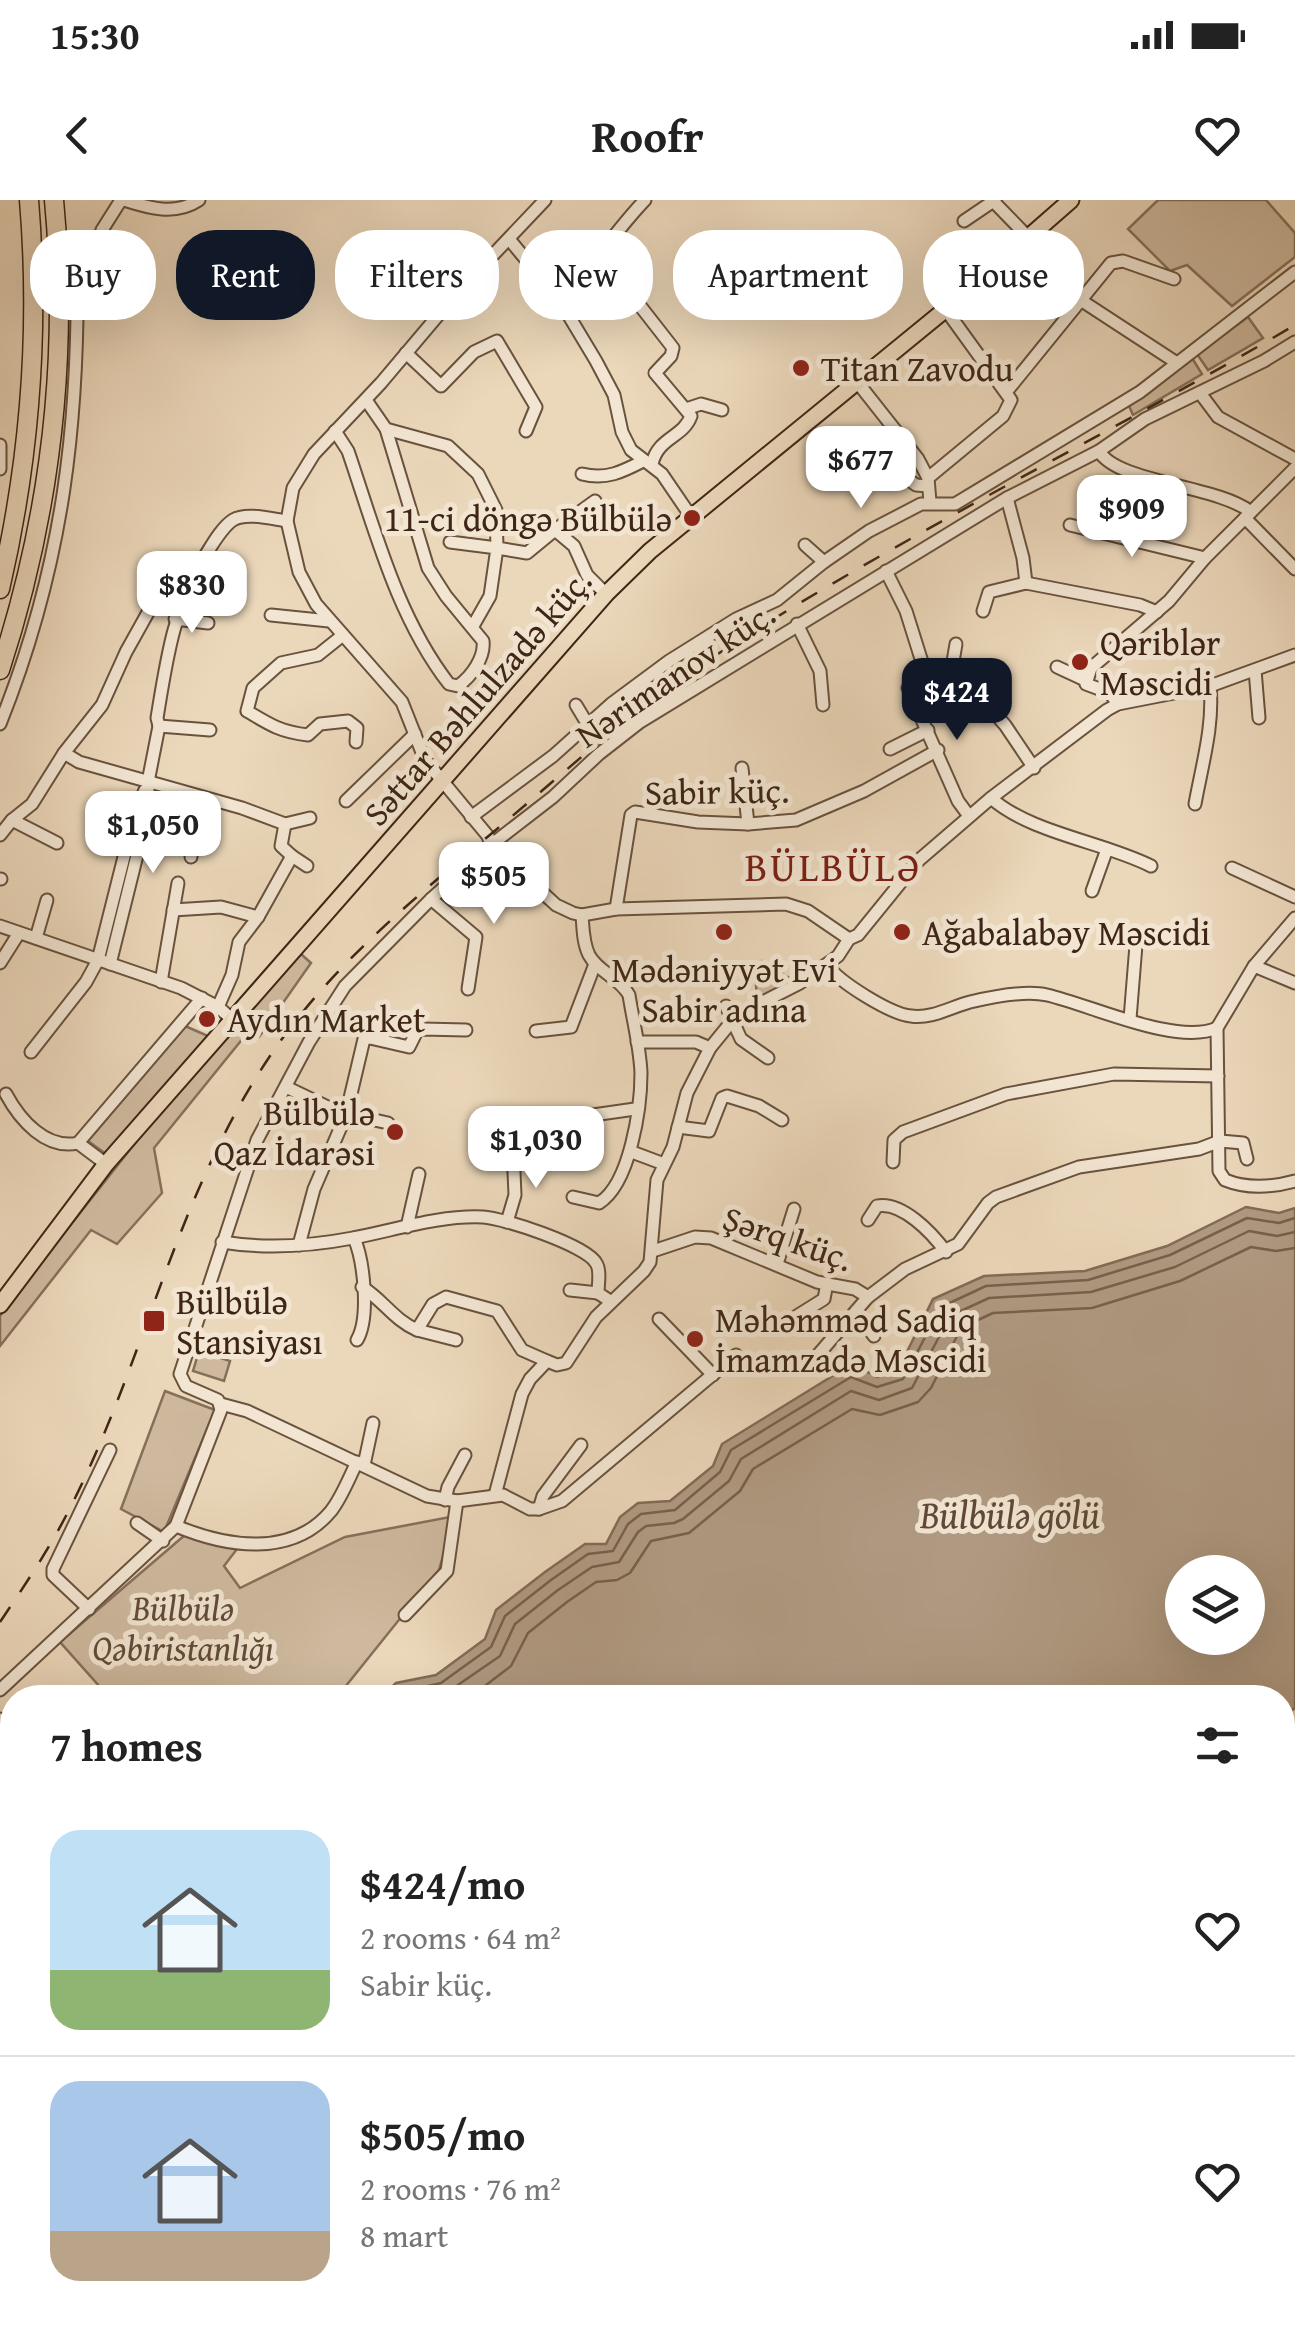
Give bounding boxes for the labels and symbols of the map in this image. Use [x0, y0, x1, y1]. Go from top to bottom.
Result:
place label: Titan Zavodu [821, 343, 1014, 394]
marker: Titan Zavodu [790, 357, 812, 379]
pin: $677 [802, 426, 920, 511]
pin: $909 [1073, 475, 1191, 560]
place label: 11-ci döngə Bülbülə [384, 493, 672, 544]
marker: 11-ci döngə Bülbülə [681, 507, 703, 529]
pin: $830 [133, 551, 251, 636]
street label: Səttar Bəhlulzadə küç. [351, 557, 603, 837]
street label: Nərimanov küç. [565, 588, 785, 760]
place label: Qəriblər Məscidi [1100, 617, 1220, 708]
marker: Qəriblər Məscidi [1069, 651, 1091, 673]
pin: $424 [898, 658, 1016, 743]
street label: Sabir küç. [644, 764, 790, 818]
pin: $1,050 [72, 791, 234, 876]
district label: BÜLBÜLƏ [745, 837, 921, 896]
pin: $505 [435, 842, 553, 927]
place label: Ağabalabəy Məscidi [922, 907, 1210, 958]
marker: Mədəniyyət Evi Sabir adına [713, 921, 735, 943]
marker: Ağabalabəy Məscidi [891, 921, 913, 943]
place label: Mədəniyyət Evi Sabir adına [611, 944, 837, 1035]
place label: Aydın Market [227, 994, 425, 1045]
marker: Aydın Market [196, 1008, 218, 1030]
place label: Bülbülə Qaz İdarəsi [214, 1087, 375, 1178]
pin: $1,030 [455, 1106, 617, 1191]
marker: Bülbülə Qaz İdarəsi [384, 1121, 406, 1143]
street label: Şərq küç. [716, 1192, 860, 1284]
place label: Bülbülə Stansiyası [176, 1276, 323, 1367]
place label: Məhəmməd Sadiq İmamzadə Məscidi [715, 1294, 987, 1385]
marker: Bülbülə Stansiyası [141, 1308, 167, 1334]
marker: Məhəmməd Sadiq İmamzadə Məscidi [684, 1328, 706, 1350]
water label: Bülbülə gölü [919, 1486, 1100, 1542]
park label: Bülbülə Qəbiristanlığı [92, 1582, 274, 1673]

